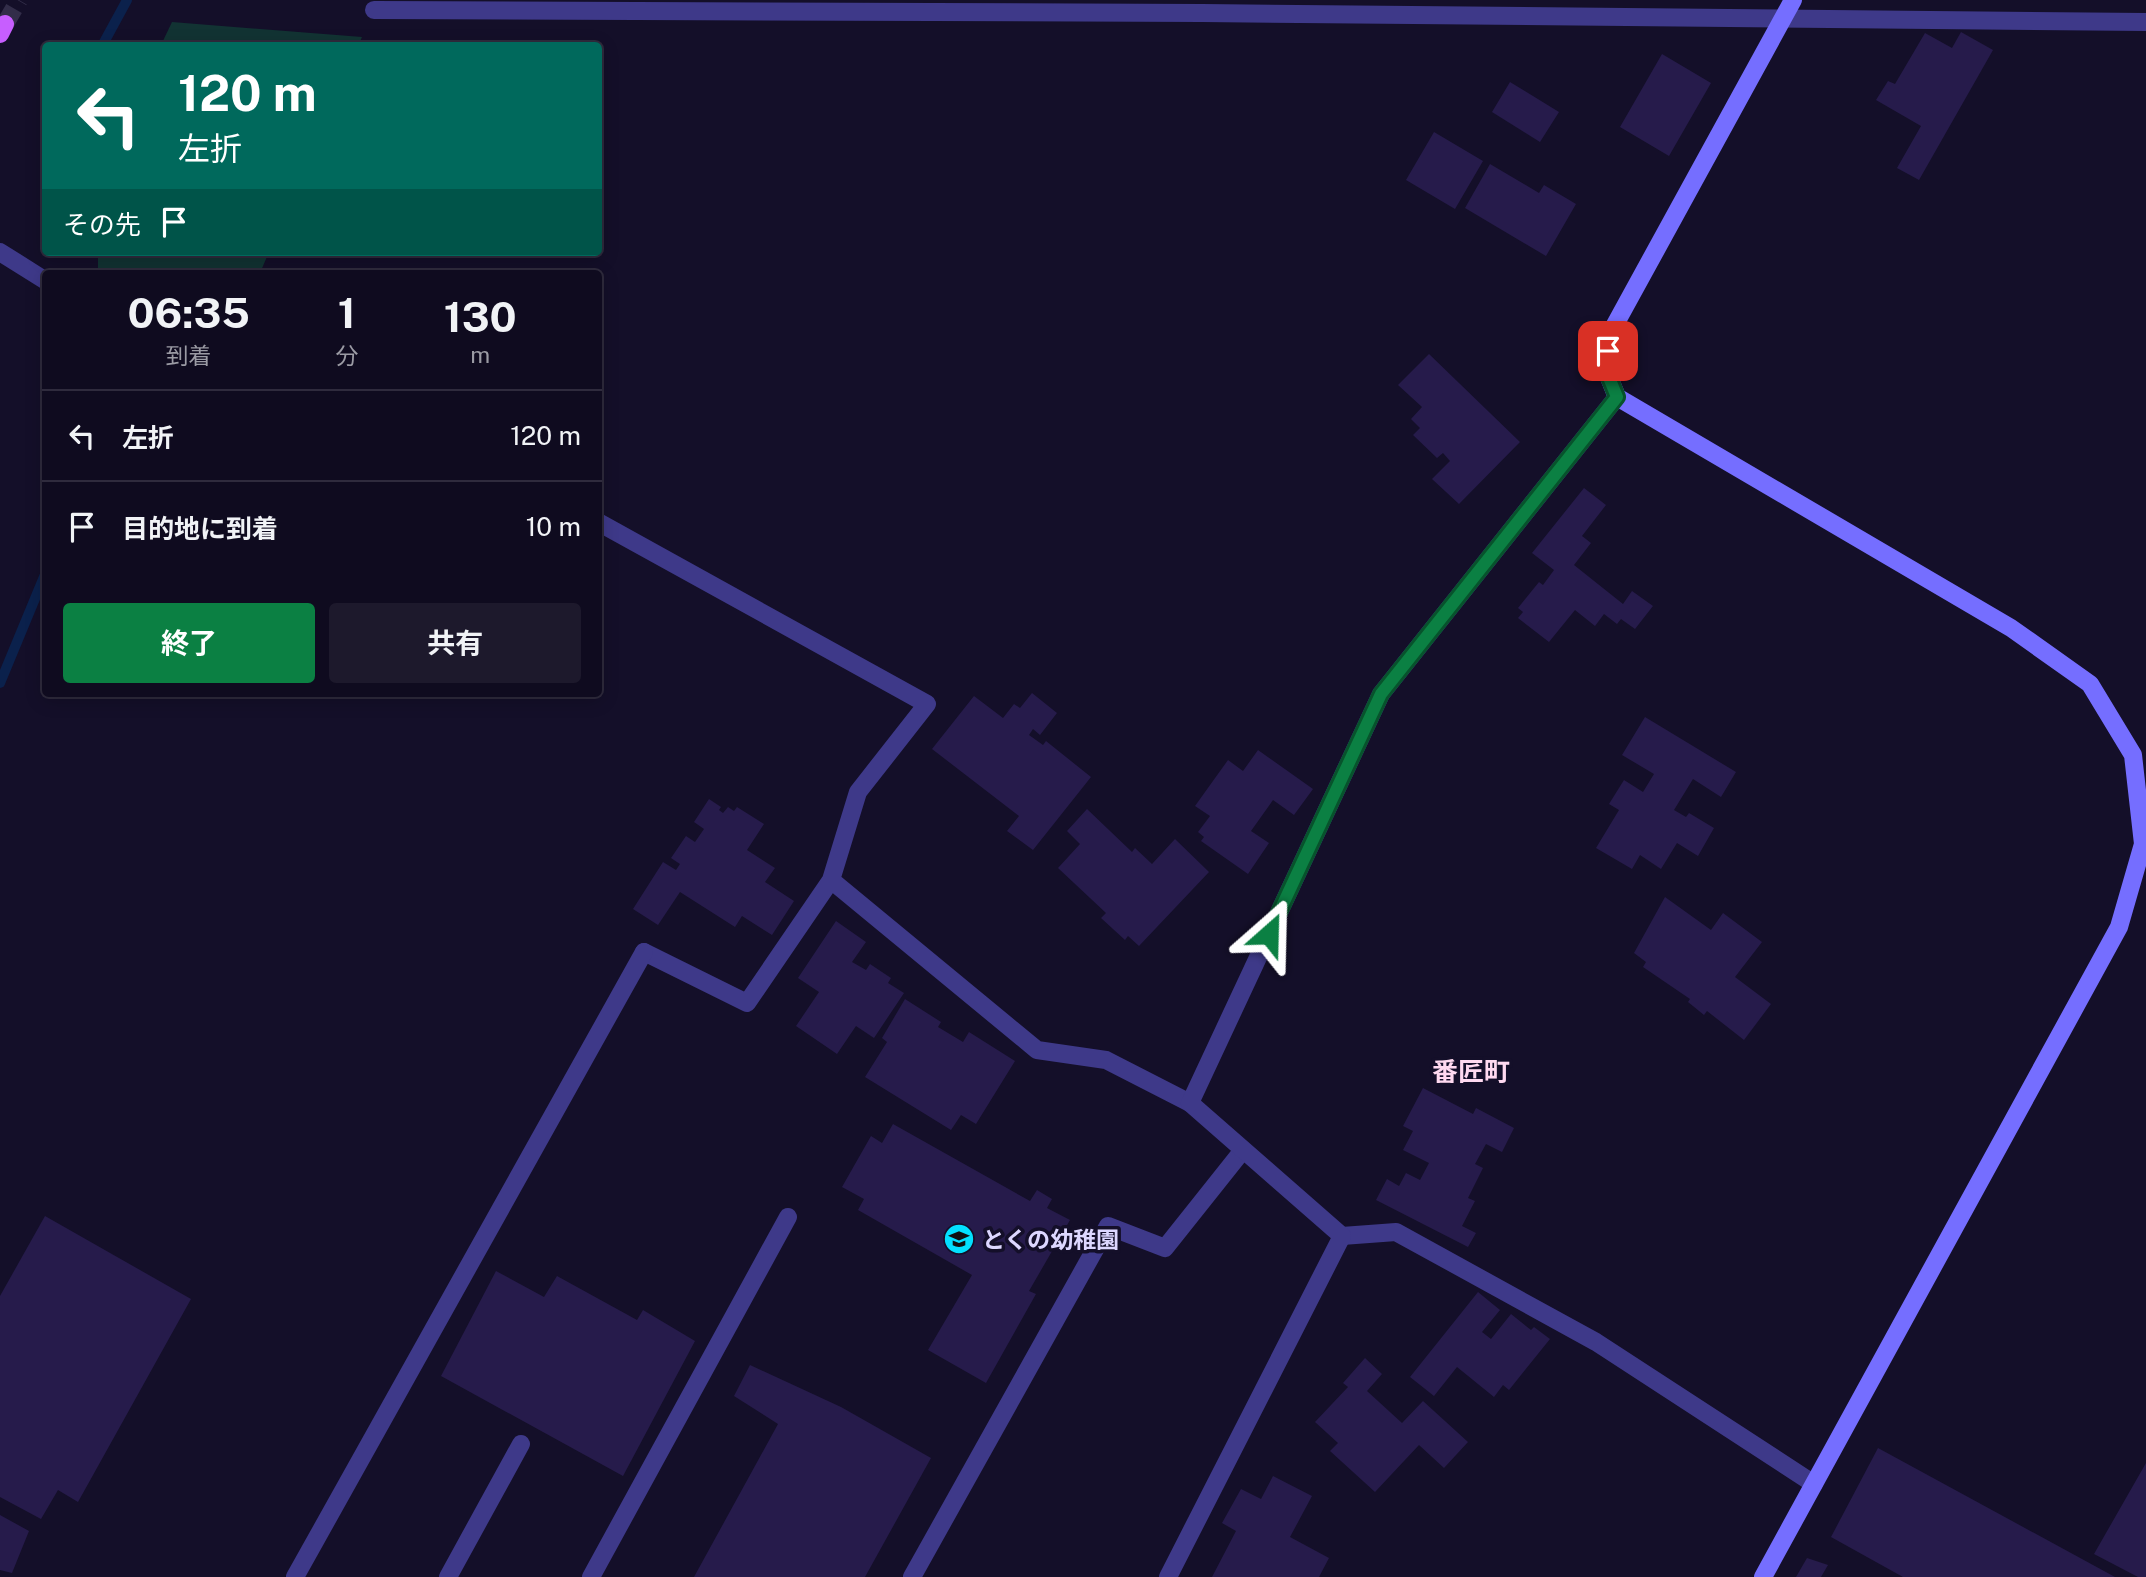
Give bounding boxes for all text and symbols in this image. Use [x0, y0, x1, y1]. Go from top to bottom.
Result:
text: 120 m [178, 64, 317, 122]
icon: left [63, 70, 154, 161]
text: 左折 [178, 130, 242, 167]
icon: arrive [155, 203, 193, 241]
text: その先 [63, 209, 141, 240]
text: 06:35 [127, 288, 250, 337]
text: 1 [338, 288, 356, 337]
text: 130 [444, 292, 517, 341]
pin [1578, 321, 1638, 381]
icon: arrive [1589, 332, 1627, 370]
text: m [470, 341, 490, 368]
text: 到着 [166, 342, 212, 369]
text: 分 [335, 342, 358, 369]
icon: left [63, 417, 101, 455]
text: 120 m [510, 420, 581, 451]
text: 左折 [122, 422, 174, 453]
icon: arrive [63, 508, 101, 546]
text: 10 m [526, 511, 581, 542]
text: 目的地に到着 [122, 513, 278, 544]
button: 終了 [63, 603, 315, 683]
button: 共有 [329, 603, 581, 683]
position arrow [1232, 897, 1306, 971]
district label: 番匠町 [1432, 1056, 1510, 1087]
school or university icon: とくの幼稚園 [942, 1222, 976, 1256]
place label: とくの幼稚園 [982, 1226, 1119, 1253]

